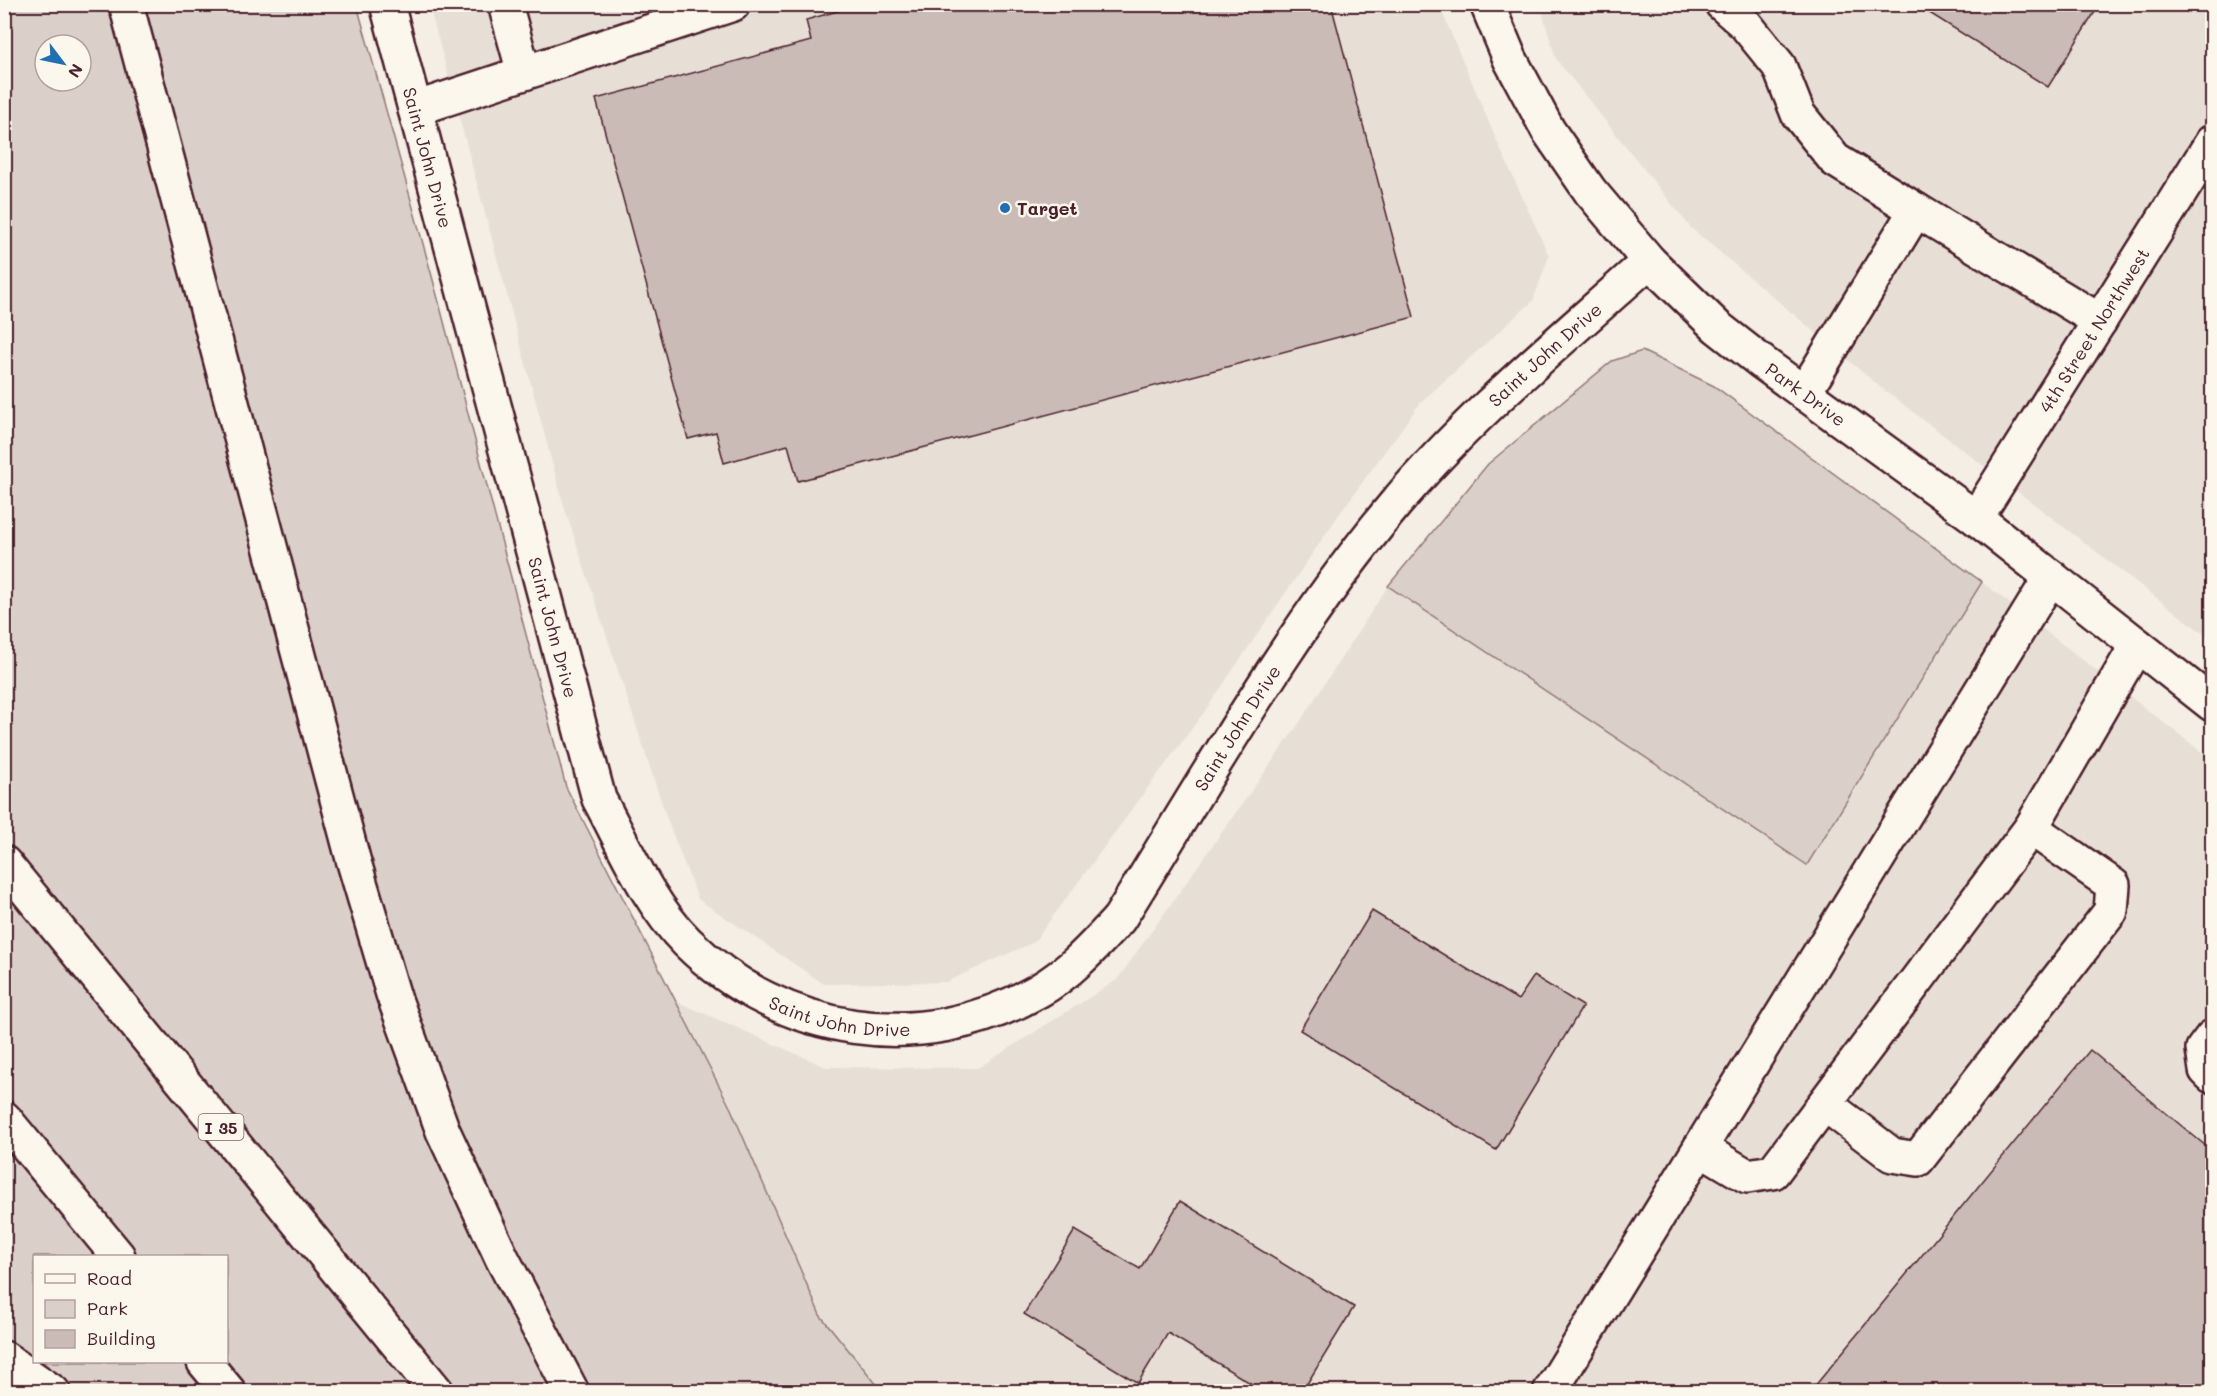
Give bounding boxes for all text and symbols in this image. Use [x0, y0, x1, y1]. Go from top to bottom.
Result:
north arrow [33, 33, 93, 93]
text: N [64, 60, 88, 82]
street label: Saint John Drive [398, 85, 458, 231]
place label: Target [1017, 196, 1078, 220]
marker: Target [998, 201, 1012, 215]
street label: 4th Street Northwest [2033, 243, 2155, 417]
street label: Saint John Drive [1483, 297, 1607, 412]
street label: Park Drive [1761, 357, 1851, 432]
street label: Saint John Drive [523, 554, 583, 700]
street label: Saint John Drive [1188, 660, 1286, 795]
street label: Saint John Drive [765, 990, 911, 1041]
road number: I 35 [198, 1114, 244, 1140]
legend [33, 1255, 228, 1363]
text: Road [87, 1266, 132, 1290]
text: Park [87, 1296, 128, 1320]
text: Building [87, 1326, 155, 1350]

